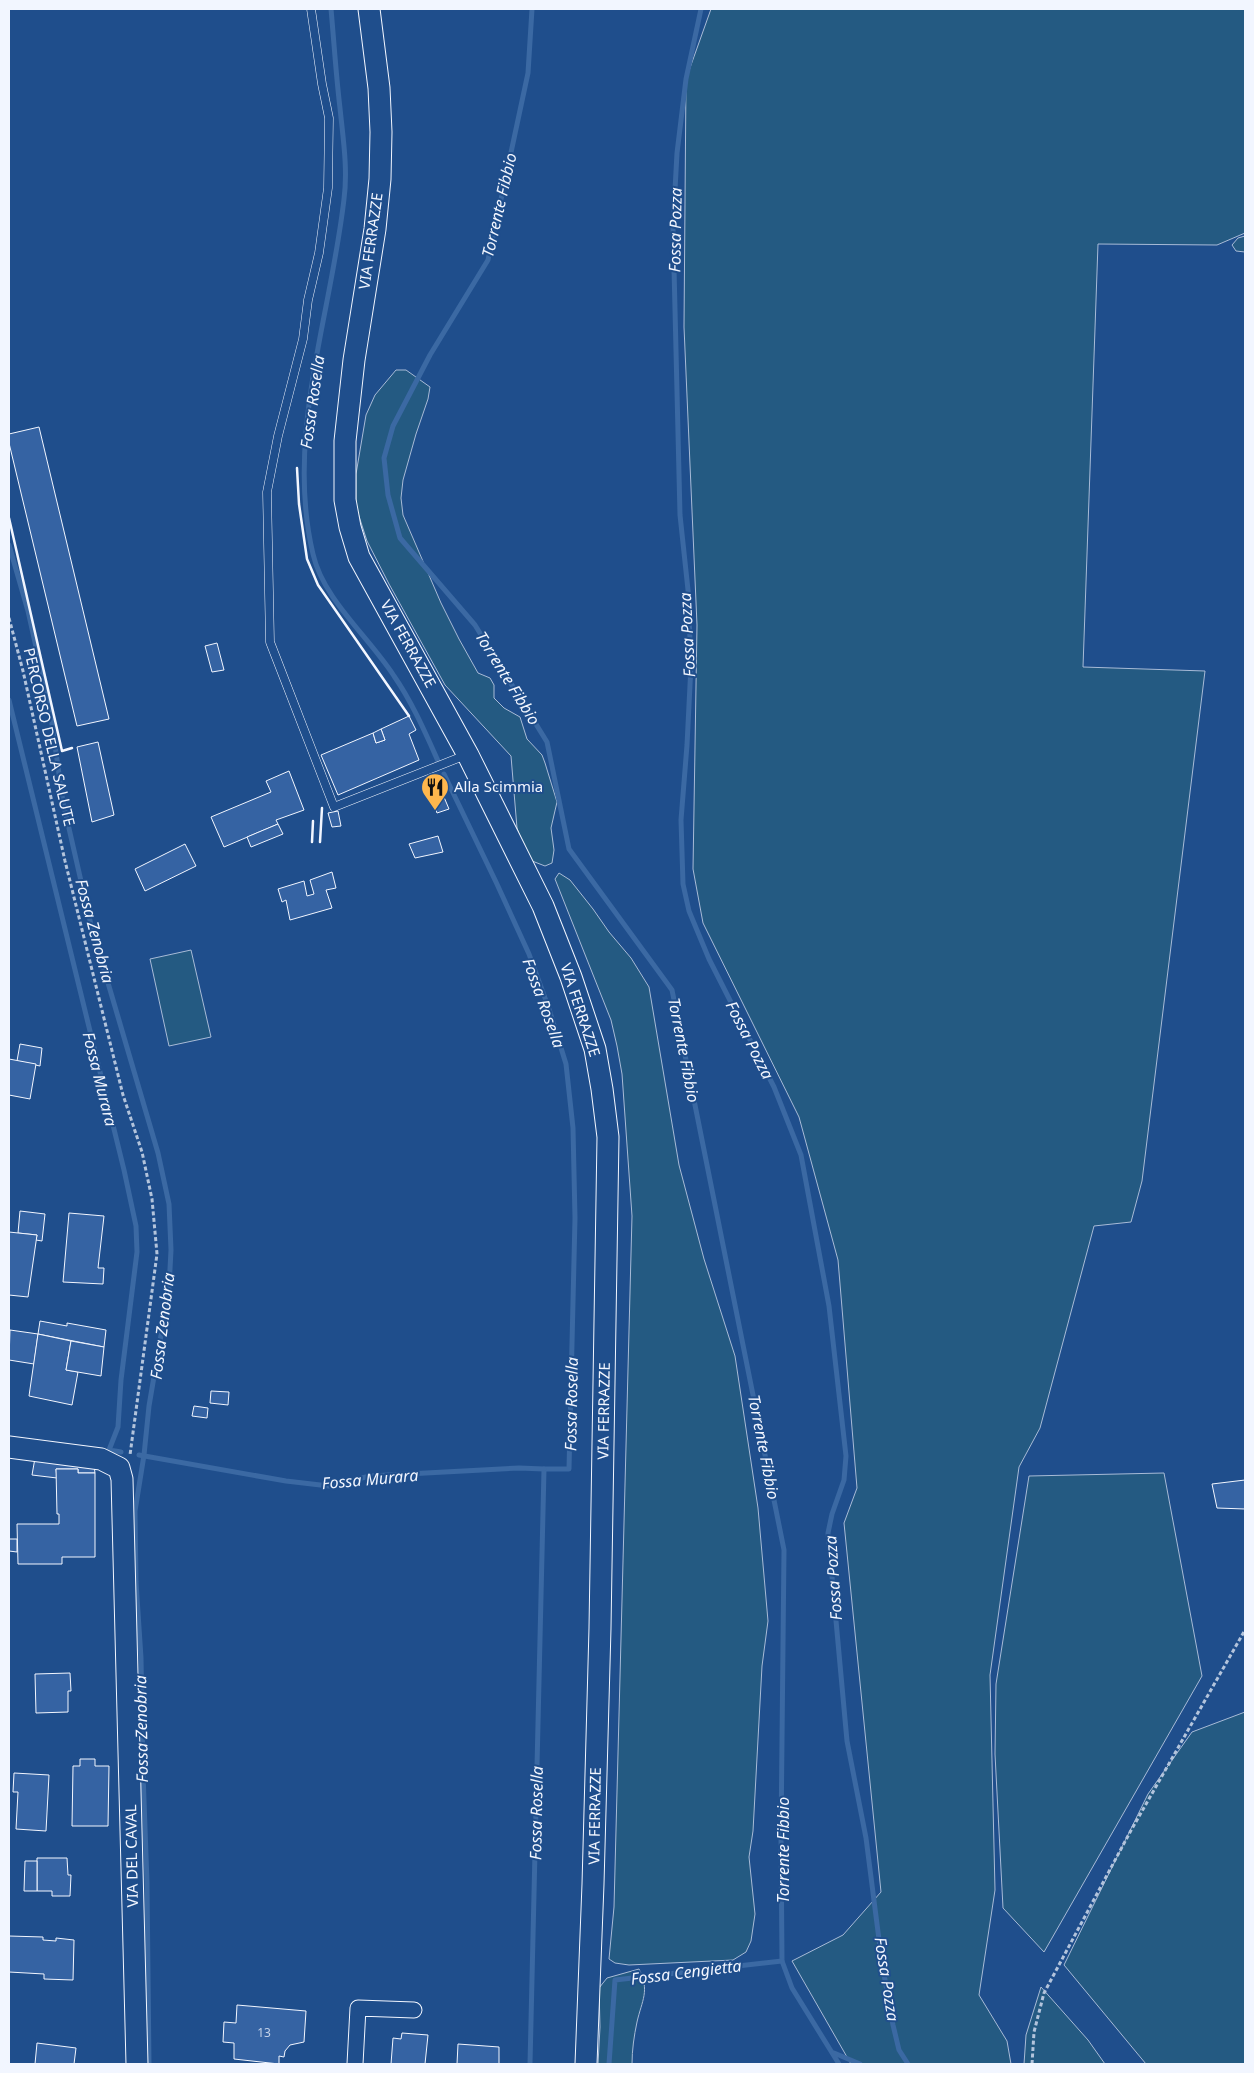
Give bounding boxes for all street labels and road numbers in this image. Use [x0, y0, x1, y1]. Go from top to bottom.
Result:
street label: VIA FERRAZZE [353, 191, 387, 291]
street label: VIA FERRAZZE [377, 596, 441, 691]
street label: PERCORSO DELLA SALUTE [20, 646, 80, 828]
street label: VIA FERRAZZE [556, 960, 606, 1059]
street label: VIA FERRAZZE [592, 1362, 614, 1460]
street label: VIA FERRAZZE [583, 1767, 605, 1865]
street label: VIA DEL CAVAL [120, 1804, 142, 1908]

